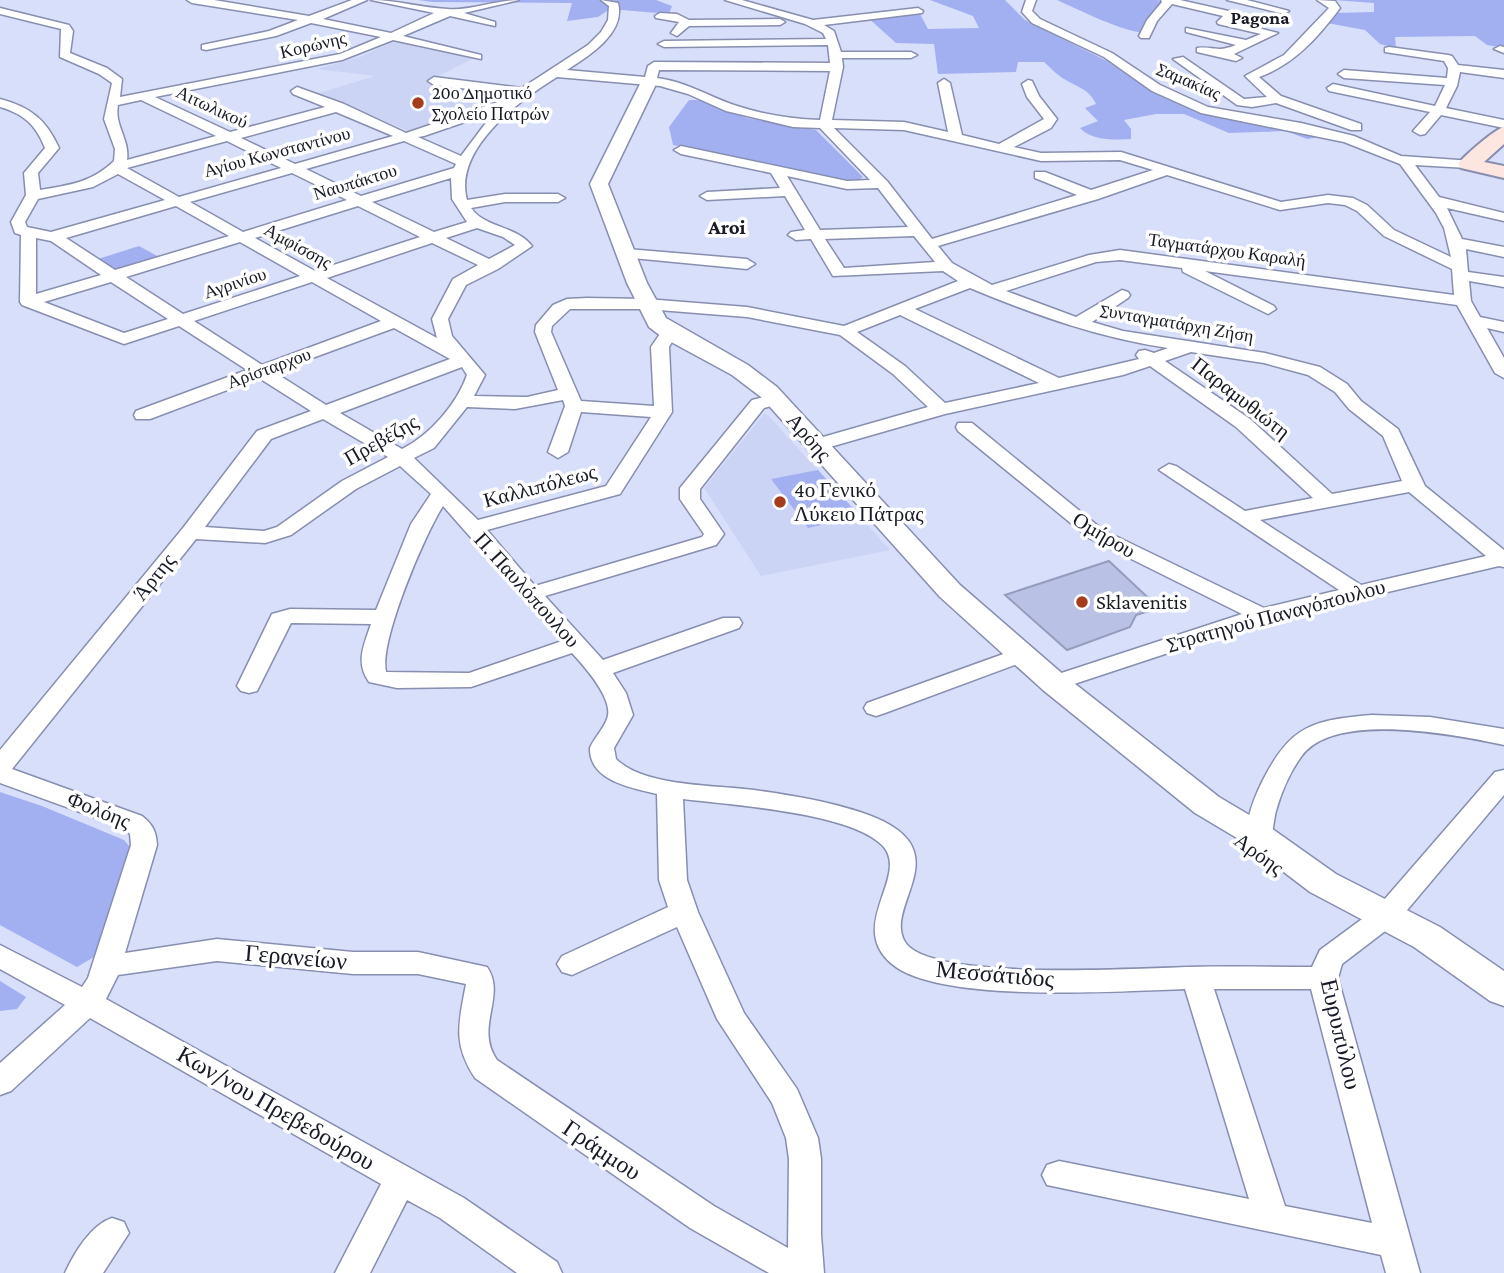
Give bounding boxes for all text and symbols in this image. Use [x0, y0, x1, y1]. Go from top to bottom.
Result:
district label: Pagona [1230, 7, 1290, 28]
street label: Κορώνης [278, 28, 348, 62]
street label: Σαμακίας [1154, 58, 1224, 104]
street label: Αιτωλικού [173, 82, 251, 132]
place label: 20ο Δημοτικό Σχολείο Πατρών [432, 83, 549, 124]
marker: 20ο Δημοτικό Σχολείο Πατρών [410, 95, 426, 111]
street label: Αγίου Κωνσταντίνου [202, 123, 352, 181]
street label: Ναυπάκτου [311, 160, 399, 204]
district label: Aroi [707, 215, 746, 239]
street label: Αμφίσσης [261, 219, 335, 273]
street label: Ταγματάρχου Καραλή [1147, 229, 1307, 271]
street label: Αγρινίου [201, 264, 269, 302]
street label: Συνταγματάρχη Ζήση [1099, 300, 1255, 346]
street label: Αρίσταρχου [224, 344, 314, 392]
street label: Παραμυθιώτη [1187, 352, 1295, 444]
street label: Αρόης [782, 408, 837, 466]
street label: Πρεβέζης [340, 409, 423, 471]
street label: Καλλιπόλεως [481, 459, 600, 513]
place label: 4ο Γενικό Λύκειο Πάτρας [794, 478, 924, 526]
marker: 4ο Γενικό Λύκειο Πάτρας [772, 494, 788, 510]
street label: Ομήρου [1068, 507, 1140, 563]
street label: Π. Παυλόπουλου [469, 528, 585, 652]
street label: Άρτης [128, 548, 181, 605]
street label: Στρατηγού Παναγόπουλου [1164, 574, 1388, 656]
place label: Sklavenitis [1096, 590, 1187, 614]
marker: Sklavenitis [1074, 594, 1090, 610]
street label: Φολόης [64, 787, 135, 834]
street label: Αρόης [1230, 828, 1289, 880]
street label: Γερανείων [244, 939, 348, 974]
street label: Μεσσάτιδος [935, 955, 1056, 992]
street label: Ευρυπύλου [1316, 976, 1367, 1092]
street label: Κων/νου Πρεβεδούρου [173, 1040, 380, 1175]
street label: Γράμμου [558, 1114, 646, 1185]

